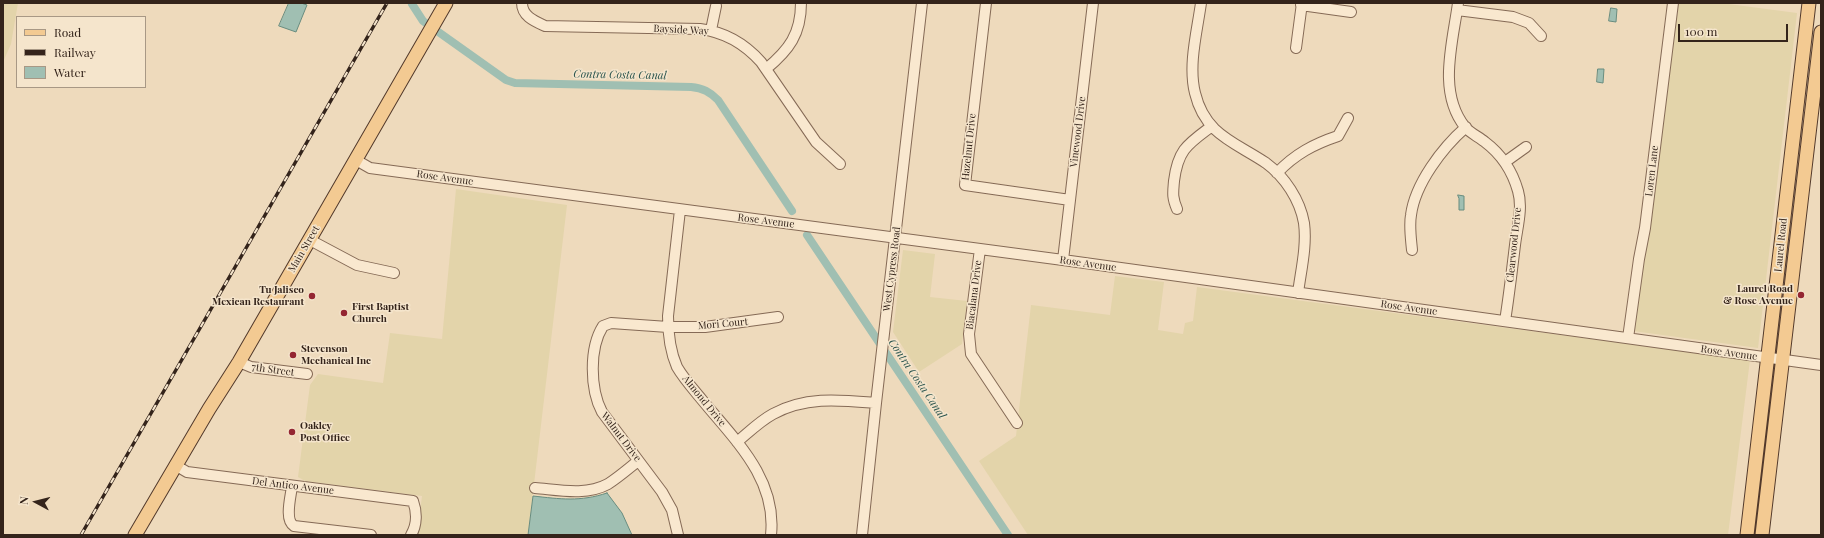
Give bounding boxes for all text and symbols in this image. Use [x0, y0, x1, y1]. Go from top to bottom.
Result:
legend [16, 16, 146, 88]
scale bar [1680, 16, 1790, 42]
street label: Bayside Way [653, 23, 709, 37]
text: 100 m [1685, 23, 1717, 39]
text: Road [54, 24, 81, 40]
text: Railway [54, 44, 96, 60]
text: Water [54, 64, 86, 80]
water label: Contra Costa Canal [573, 68, 667, 82]
street label: Vinewood Drive [1068, 96, 1088, 168]
street label: Hazelnut Drive [960, 113, 978, 181]
street label: Loren Lane [1643, 145, 1661, 197]
street label: Rose Avenue [416, 168, 474, 188]
street label: Clearwood Drive [1504, 207, 1524, 283]
street label: Rose Avenue [737, 212, 795, 230]
street label: Laurel Road [1772, 217, 1790, 273]
street label: Main Street [286, 224, 322, 274]
street label: West Cypress Road [881, 226, 903, 312]
street label: Rose Avenue [1059, 254, 1117, 274]
street label: Biacalana Drive [964, 260, 984, 330]
place label: Laurel Road & Rose Avenue [1723, 283, 1793, 306]
place label: Tu Jalisco Mexican Restaurant [212, 284, 304, 308]
marker: Laurel Road & Rose Avenue [1796, 290, 1806, 300]
marker: Tu Jalisco Mexican Restaurant [307, 291, 317, 301]
street label: Rose Avenue [1380, 298, 1438, 318]
place label: First Baptist Church [352, 301, 409, 324]
marker: First Baptist Church [339, 308, 349, 318]
street label: Mori Court [698, 316, 748, 332]
water label: Contra Costa Canal [885, 337, 949, 421]
place label: Stevenson Mechanical Inc [301, 343, 371, 366]
street label: Rose Avenue [1700, 343, 1758, 363]
marker: Stevenson Mechanical Inc [288, 350, 298, 360]
street label: 7th Street [251, 361, 295, 379]
street label: Almond Drive [680, 373, 728, 429]
street label: Walnut Drive [599, 410, 643, 464]
place label: Oakley Post Office [300, 420, 350, 444]
marker: Oakley Post Office [287, 427, 297, 437]
street label: Del Antico Avenue [251, 475, 335, 497]
north arrow [16, 482, 56, 522]
text: N [16, 496, 32, 505]

